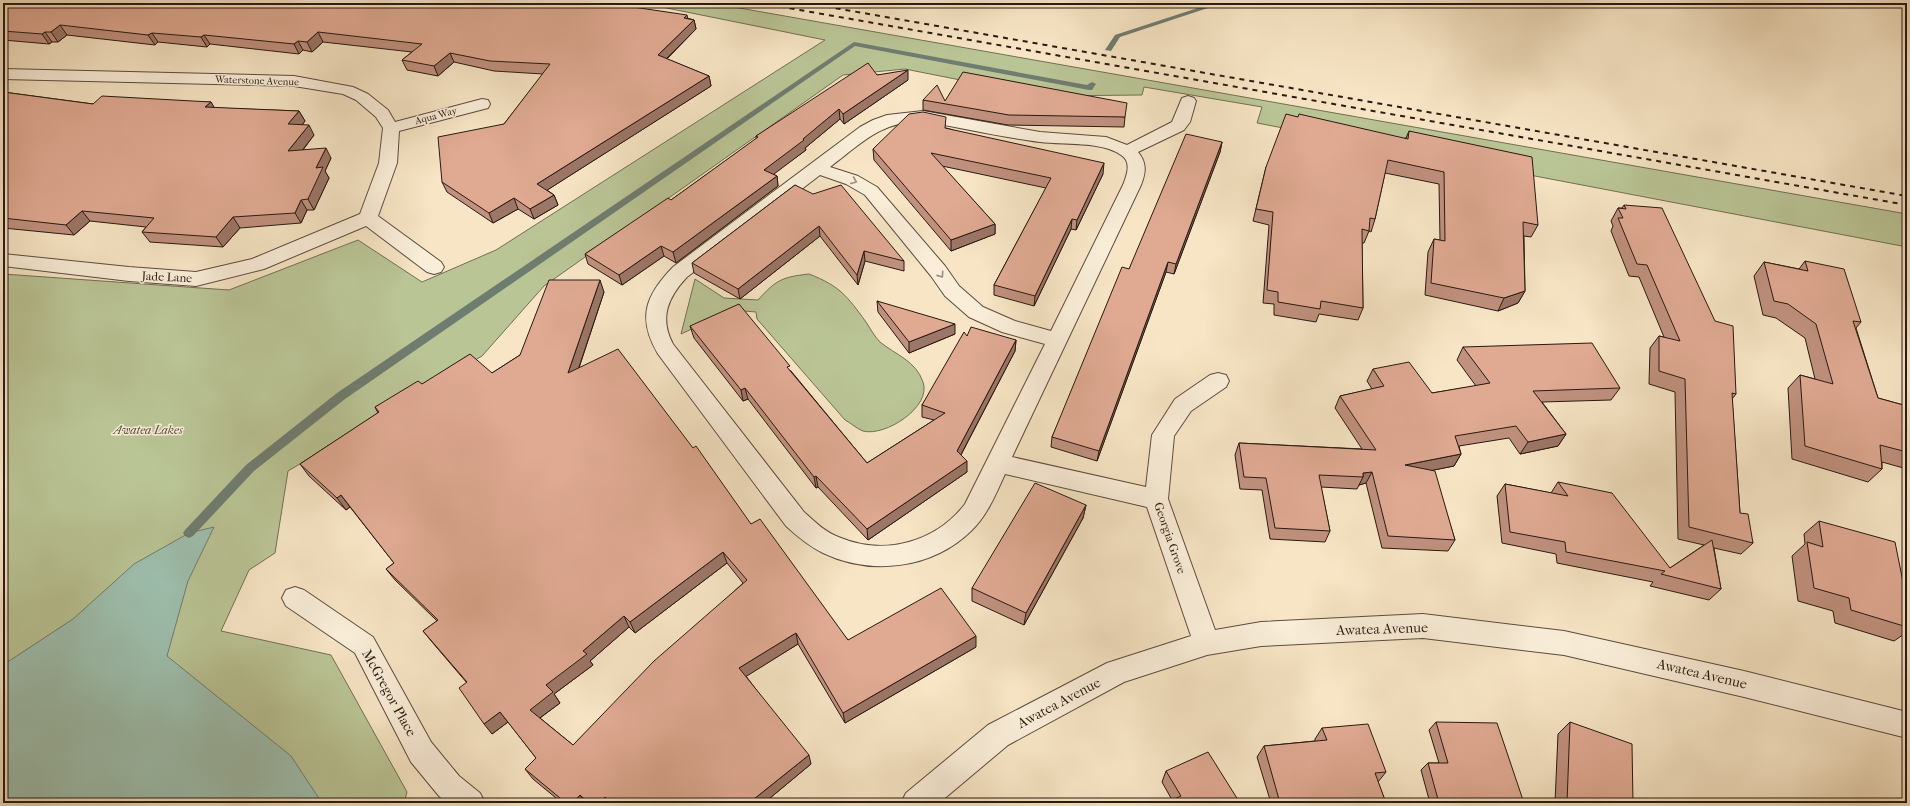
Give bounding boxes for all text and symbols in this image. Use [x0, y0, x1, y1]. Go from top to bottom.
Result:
street label: Waterstone Avenue [214, 74, 299, 88]
street label: Aqua Way [413, 104, 459, 128]
one-way arrow [849, 176, 857, 184]
street label: Jade Lane [140, 269, 193, 285]
one-way arrow [936, 271, 943, 278]
park label: Awatea Lakes [111, 423, 183, 437]
street label: Georgia Grove [1151, 500, 1189, 576]
street label: Awatea Avenue [1335, 619, 1428, 639]
street label: McGregor Place [358, 647, 420, 740]
street label: Awatea Avenue [1654, 655, 1749, 693]
street label: Awatea Avenue [1014, 674, 1104, 733]

